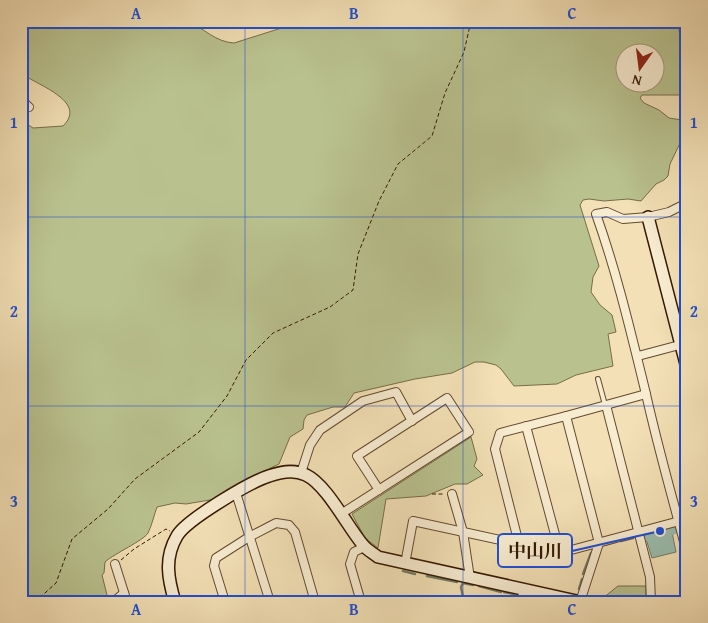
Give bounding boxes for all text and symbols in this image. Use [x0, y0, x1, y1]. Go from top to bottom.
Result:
text: A [131, 1, 142, 25]
text: B [349, 1, 359, 25]
text: C [567, 1, 577, 25]
north arrow [616, 42, 666, 92]
text: N [629, 70, 644, 91]
text: 1 [10, 110, 18, 134]
text: 1 [690, 110, 698, 134]
text: 2 [10, 299, 18, 323]
text: 2 [690, 299, 698, 323]
text: 3 [10, 489, 18, 513]
text: 3 [690, 489, 698, 513]
callout: 中山川 [498, 534, 572, 567]
text: 中山川 [508, 537, 562, 564]
text: A [131, 597, 142, 621]
text: B [349, 597, 359, 621]
text: C [567, 597, 577, 621]

